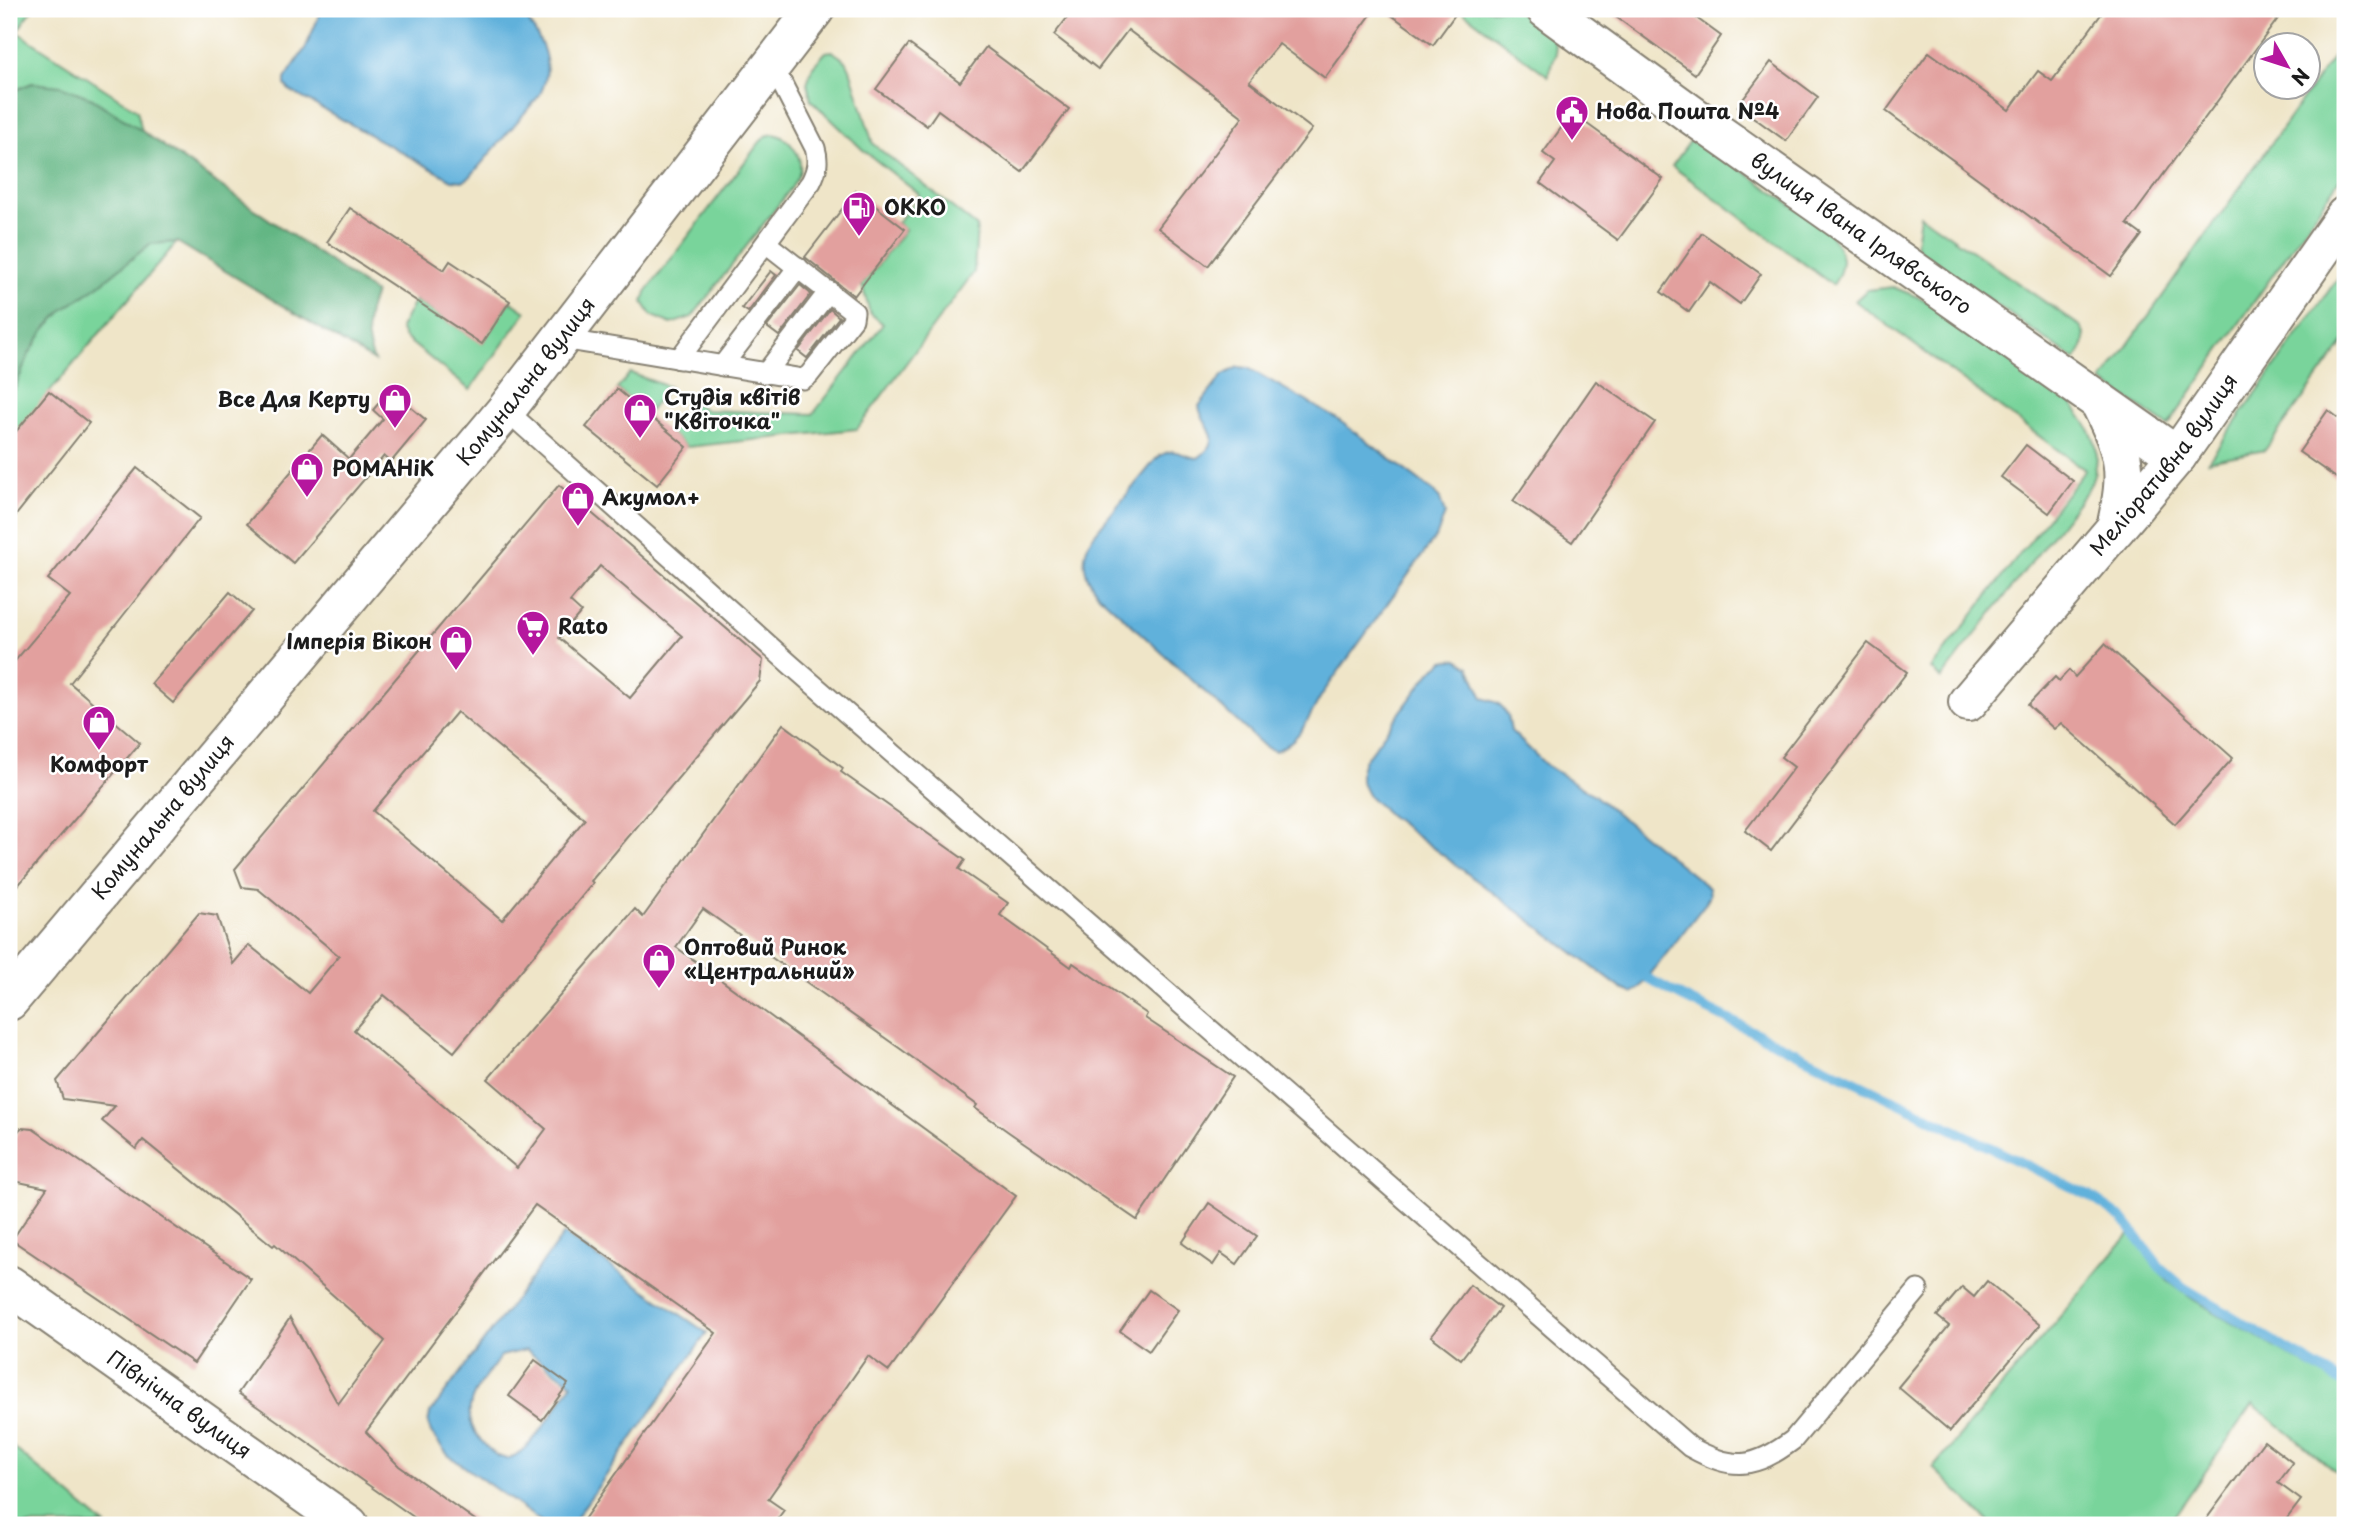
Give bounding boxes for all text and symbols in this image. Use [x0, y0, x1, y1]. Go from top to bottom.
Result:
north arrow [2252, 32, 2322, 102]
text: N [2285, 63, 2317, 92]
public building icon: Нова Пошта №4 [1553, 93, 1591, 142]
place label: Нова Пошта №4 [1596, 94, 1779, 126]
street label: вулиця Івана Ірлявського [1745, 143, 1979, 321]
fuel station icon: ОККО [840, 189, 878, 238]
place label: ОККО [884, 190, 946, 222]
street label: Комунальна вулиця [448, 289, 602, 472]
street label: Меліоративна вулиця [2081, 366, 2244, 562]
place label: Студія квітів "Квіточка" [664, 380, 801, 436]
shop icon: Все Для Керту [376, 381, 414, 430]
place label: Все Для Керту [217, 382, 370, 414]
shop icon: Студія квітів "Квіточка" [621, 391, 659, 440]
shop icon: РОМАНіК [288, 450, 326, 499]
place label: РОМАНіК [332, 451, 434, 483]
shop icon: Акумол+ [559, 479, 597, 528]
place label: Акумол+ [602, 480, 700, 512]
supermarket icon: Rato [514, 608, 552, 657]
place label: Rato [558, 609, 608, 641]
shop icon: Імперія Вікон [437, 623, 475, 672]
place label: Імперія Вікон [286, 624, 432, 656]
shop icon: Комфорт [80, 703, 118, 752]
street label: Комунальна вулиця [83, 726, 241, 906]
place label: Комфорт [50, 747, 149, 779]
place label: Оптовий Ринок «Центральний» [684, 930, 855, 986]
shop icon: Оптовий Ринок «Центральний» [640, 941, 678, 990]
street label: Північна вулиця [101, 1341, 259, 1465]

